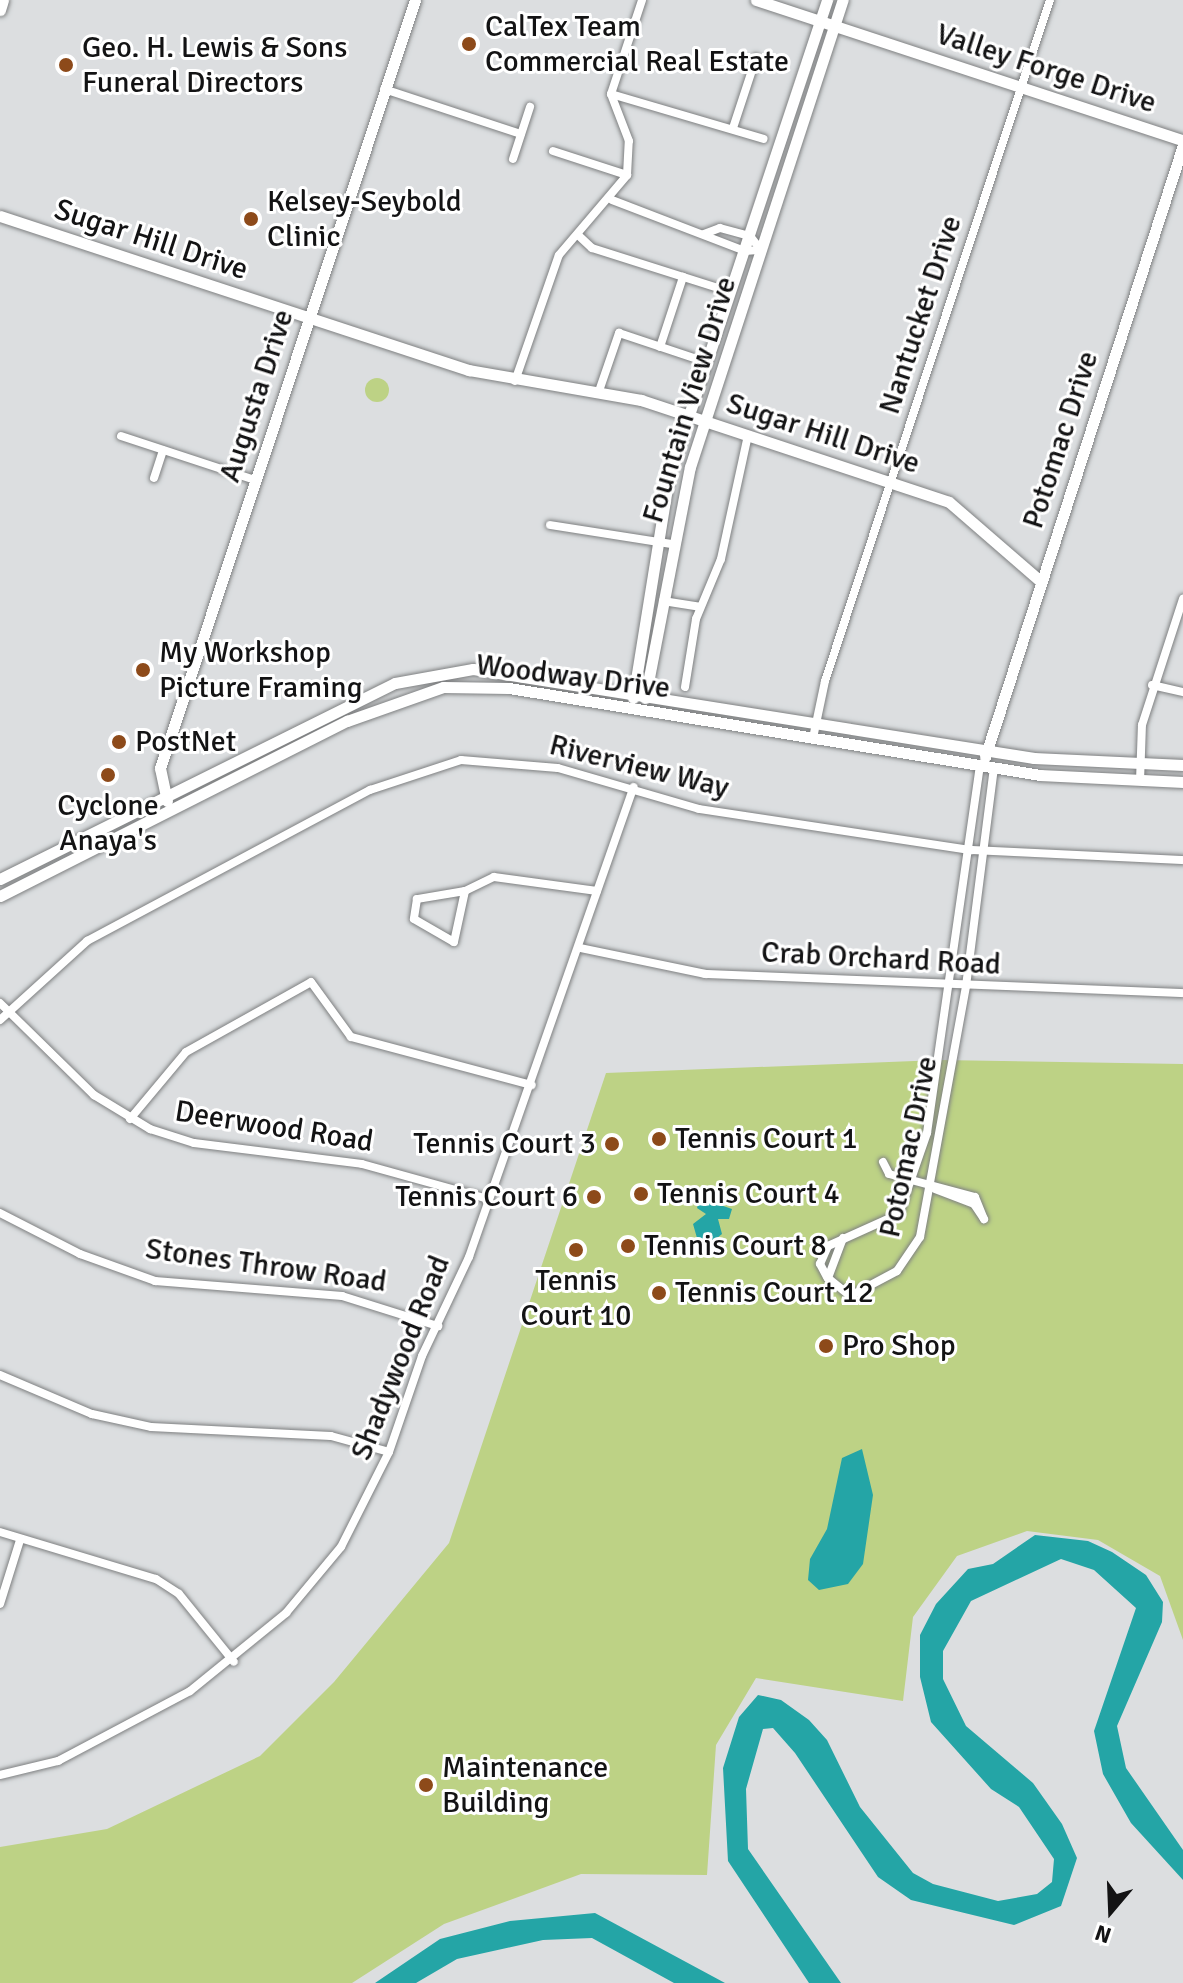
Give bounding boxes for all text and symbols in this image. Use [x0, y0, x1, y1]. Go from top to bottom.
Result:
place label: CalTex Team Commercial Real Estate [485, 9, 789, 80]
street label: Valley Forge Drive [931, 16, 1161, 122]
place label: Geo. H. Lewis & Sons Funeral Directors [82, 30, 347, 100]
marker: CalTex Team Commercial Real Estate [460, 35, 478, 53]
marker: Geo. H. Lewis & Sons Funeral Directors [57, 56, 75, 74]
place label: Kelsey-Seybold Clinic [267, 184, 462, 254]
street label: Sugar Hill Drive [50, 192, 252, 288]
marker: Kelsey-Seybold Clinic [242, 210, 260, 228]
street label: Nantucket Drive [872, 211, 970, 419]
street label: Fountain View Drive [635, 273, 745, 527]
street label: Augusta Drive [212, 305, 302, 487]
street label: Potomac Drive [1015, 347, 1107, 533]
street label: Sugar Hill Drive [722, 386, 924, 482]
place label: My Workshop Picture Framing [159, 635, 363, 706]
street label: Woodway Drive [474, 647, 672, 707]
marker: My Workshop Picture Framing [134, 661, 152, 679]
place label: PostNet [135, 724, 236, 760]
street label: Riverview Way [546, 727, 732, 807]
marker: PostNet [110, 733, 128, 751]
marker: Cyclone Anaya's [99, 766, 117, 784]
place label: Cyclone Anaya's [57, 788, 159, 858]
street label: Crab Orchard Road [760, 935, 1002, 983]
street label: Potomac Drive [872, 1053, 946, 1241]
street label: Deerwood Road [172, 1094, 376, 1160]
place label: Tennis Court 1 [675, 1121, 858, 1157]
place label: Tennis Court 3 [413, 1126, 596, 1162]
marker: Tennis Court 1 [650, 1130, 668, 1148]
marker: Tennis Court 3 [603, 1135, 621, 1153]
place label: Tennis Court 4 [657, 1176, 840, 1212]
place label: Tennis Court 6 [395, 1179, 578, 1215]
marker: Tennis Court 4 [632, 1185, 650, 1203]
marker: Tennis Court 6 [585, 1188, 603, 1206]
place label: Tennis Court 8 [644, 1228, 827, 1264]
street label: Stones Throw Road [143, 1231, 389, 1301]
marker: Tennis Court 8 [619, 1237, 637, 1255]
marker: Tennis Court 10 [567, 1241, 585, 1259]
street label: Shadywood Road [344, 1251, 458, 1465]
place label: Tennis Court 10 [520, 1263, 632, 1334]
place label: Tennis Court 12 [675, 1275, 874, 1311]
marker: Tennis Court 12 [650, 1284, 668, 1302]
place label: Pro Shop [842, 1328, 956, 1364]
marker: Pro Shop [817, 1337, 835, 1355]
place label: Maintenance Building [442, 1750, 608, 1820]
marker: Maintenance Building [417, 1776, 435, 1794]
north arrow [1071, 1871, 1151, 1951]
text: N [1091, 1919, 1115, 1949]

